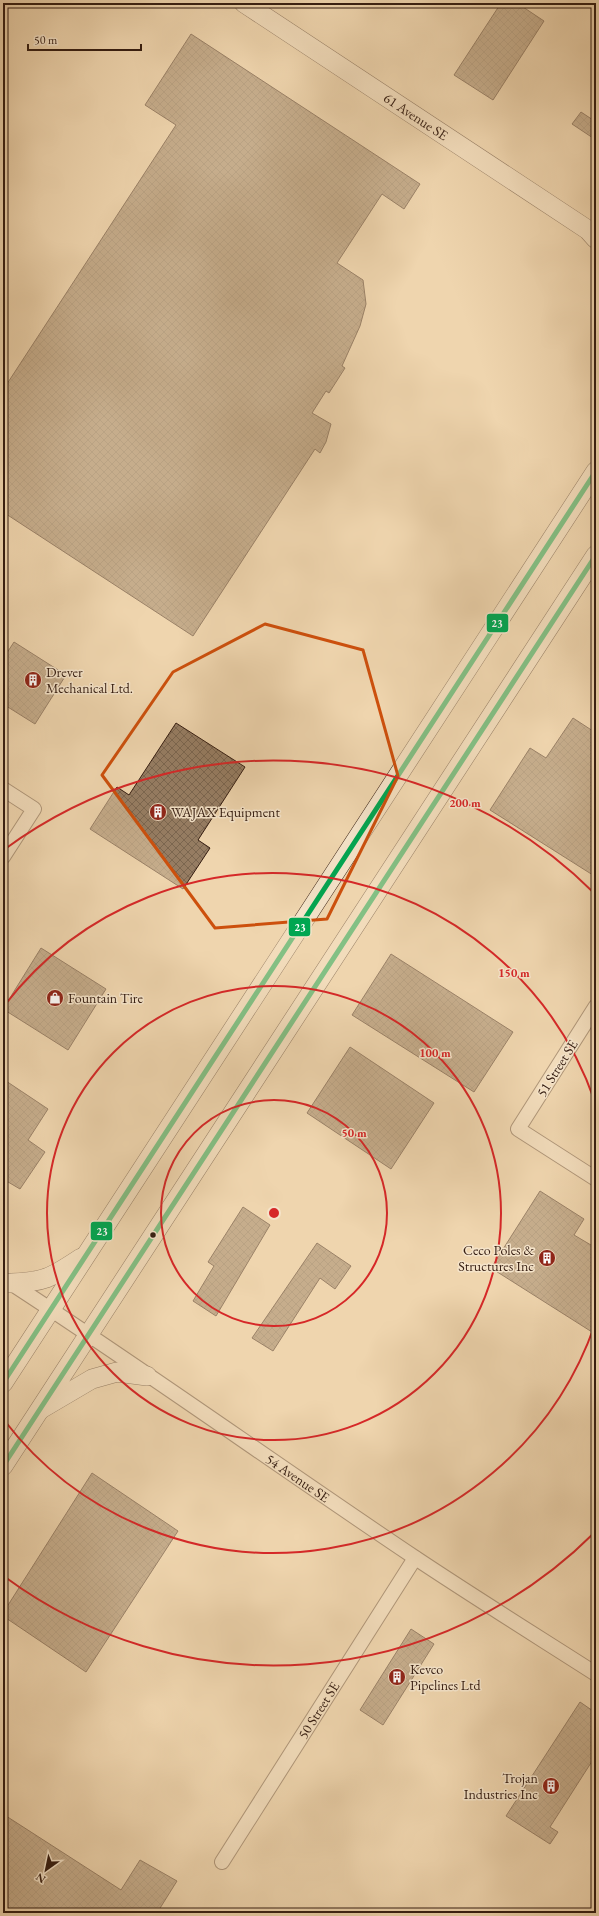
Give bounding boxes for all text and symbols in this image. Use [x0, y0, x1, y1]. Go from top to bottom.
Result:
scale bar [28, 26, 141, 52]
text: 50 m [34, 32, 58, 48]
street label: 61 Avenue SE [380, 89, 452, 144]
line badge: 23 [486, 613, 509, 633]
text: 23 [491, 616, 503, 630]
place label: Drever Mechanical Ltd. [46, 663, 133, 697]
building icon: Drever Mechanical Ltd. [23, 670, 43, 690]
text: 200 m [449, 795, 481, 811]
building icon: WAJAX Equipment [148, 802, 168, 822]
place label: WAJAX Equipment [171, 803, 281, 821]
line badge: 23 [288, 917, 311, 937]
text: 23 [294, 920, 306, 934]
text: 150 m [498, 965, 530, 981]
shop icon: Fountain Tire [45, 988, 65, 1008]
place label: Fountain Tire [68, 989, 144, 1007]
street label: 51 Street SE [532, 1036, 582, 1100]
text: 100 m [419, 1045, 451, 1061]
text: 50 m [341, 1125, 367, 1141]
centre of rings [267, 1206, 281, 1220]
line badge: 23 [90, 1221, 113, 1241]
text: 23 [96, 1224, 108, 1238]
unlabelled marker [148, 1230, 158, 1240]
place label: Ceco Poles & Structures Inc [458, 1241, 534, 1275]
building icon: Ceco Poles & Structures Inc [537, 1248, 557, 1268]
street label: 54 Avenue SE [262, 1450, 333, 1506]
place label: Kevco Pipelines Ltd [410, 1660, 481, 1694]
building icon: Kevco Pipelines Ltd [387, 1667, 407, 1687]
street label: 50 Street SE [294, 1678, 343, 1742]
place label: Trojan Industries Inc [464, 1769, 539, 1803]
building icon: Trojan Industries Inc [541, 1776, 561, 1796]
north arrow [26, 1850, 66, 1890]
text: N [33, 1870, 48, 1887]

